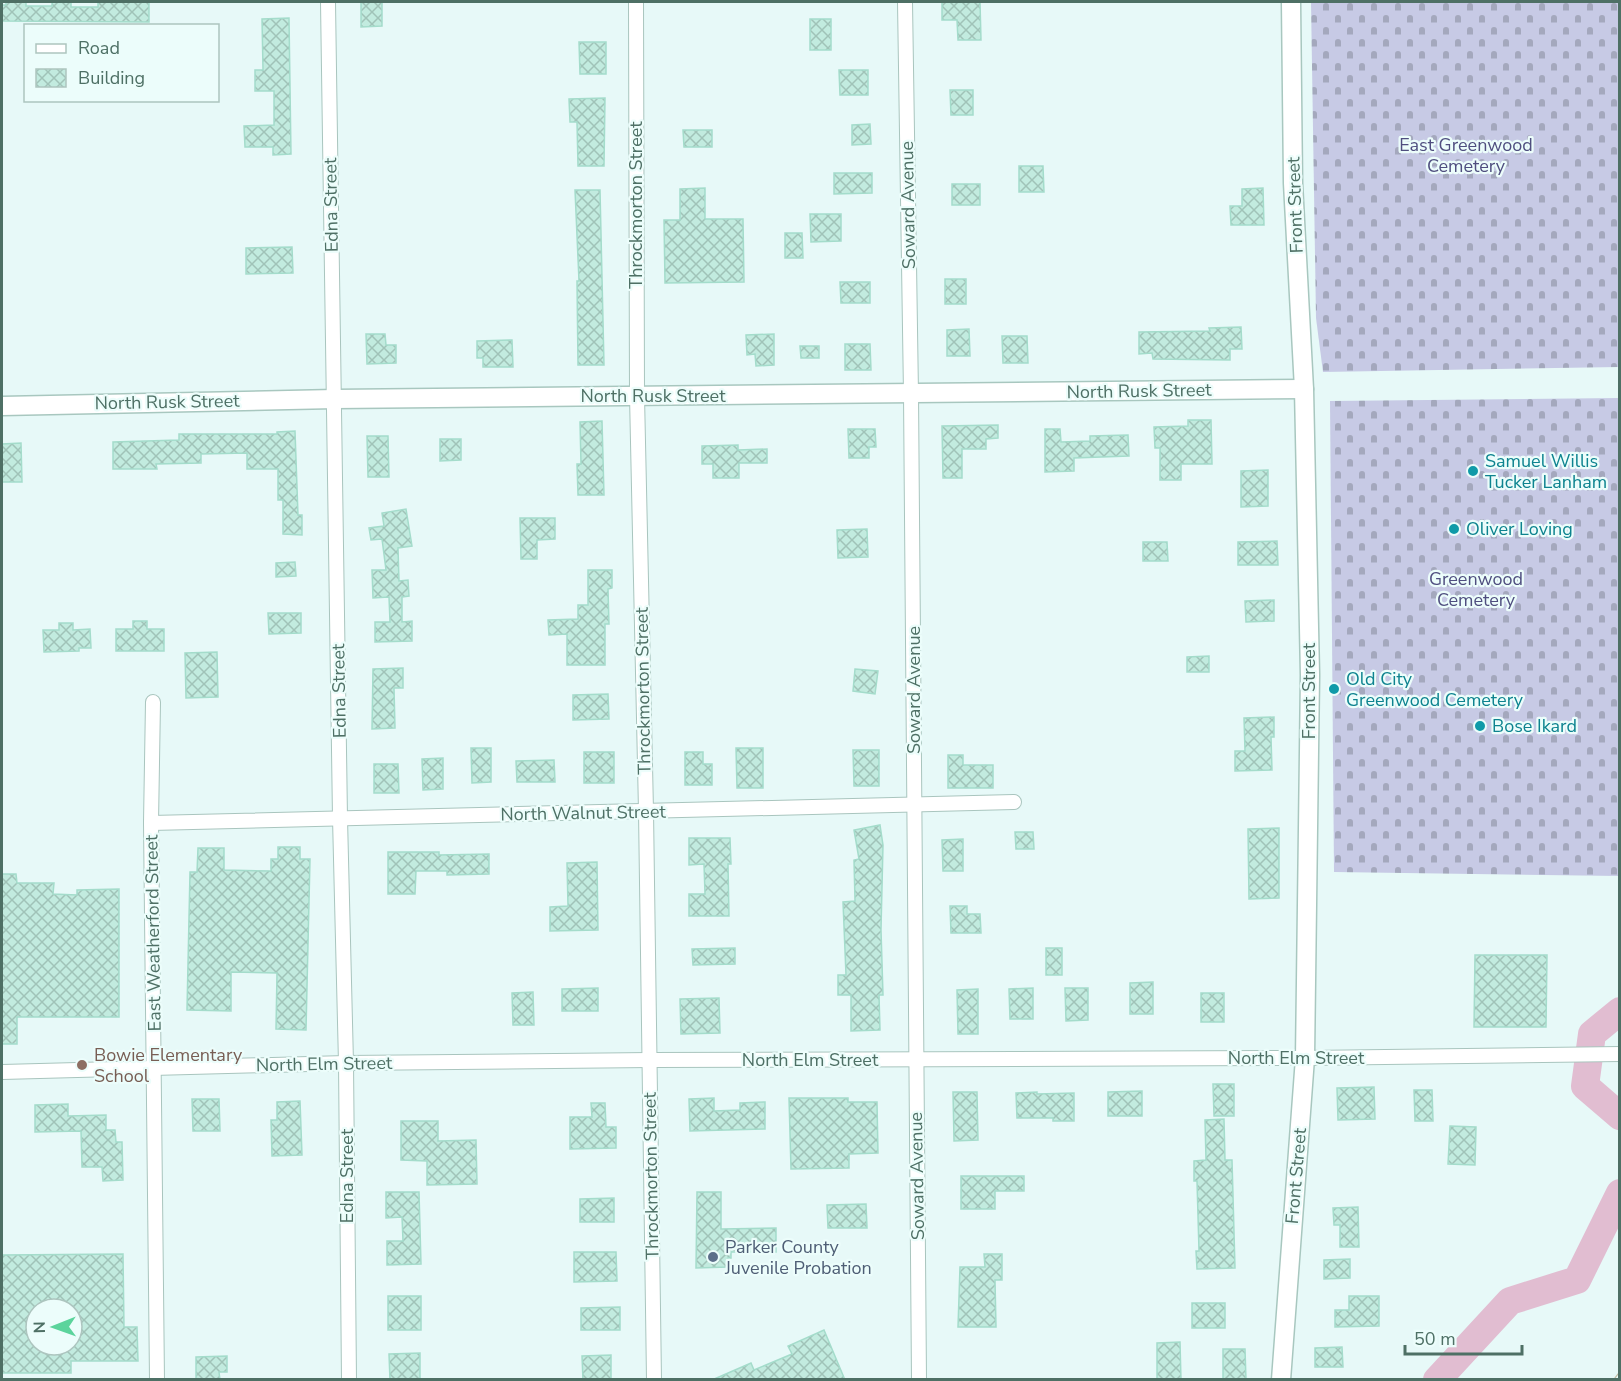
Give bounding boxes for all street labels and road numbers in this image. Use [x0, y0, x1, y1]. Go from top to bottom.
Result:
street label: Throckmorton Street [624, 121, 648, 289]
street label: Soward Avenue [895, 141, 921, 269]
street label: Front Street [1281, 156, 1309, 254]
street label: Edna Street [318, 157, 344, 252]
street label: North Rusk Street [1066, 378, 1212, 404]
street label: North Rusk Street [581, 384, 726, 408]
street label: North Rusk Street [94, 389, 240, 415]
street label: Throckmorton Street [630, 606, 656, 775]
street label: Soward Avenue [902, 626, 926, 754]
street label: Front Street [1297, 642, 1321, 739]
street label: Edna Street [326, 643, 352, 738]
street label: North Walnut Street [500, 800, 667, 826]
street label: East Weatherford Street [139, 834, 167, 1031]
street label: North Elm Street [1228, 1046, 1365, 1070]
street label: North Elm Street [742, 1048, 879, 1072]
street label: North Elm Street [256, 1051, 393, 1077]
street label: Throckmorton Street [638, 1091, 664, 1260]
street label: Soward Avenue [904, 1112, 930, 1240]
street label: Front Street [1280, 1126, 1312, 1225]
street label: Edna Street [335, 1128, 359, 1223]

